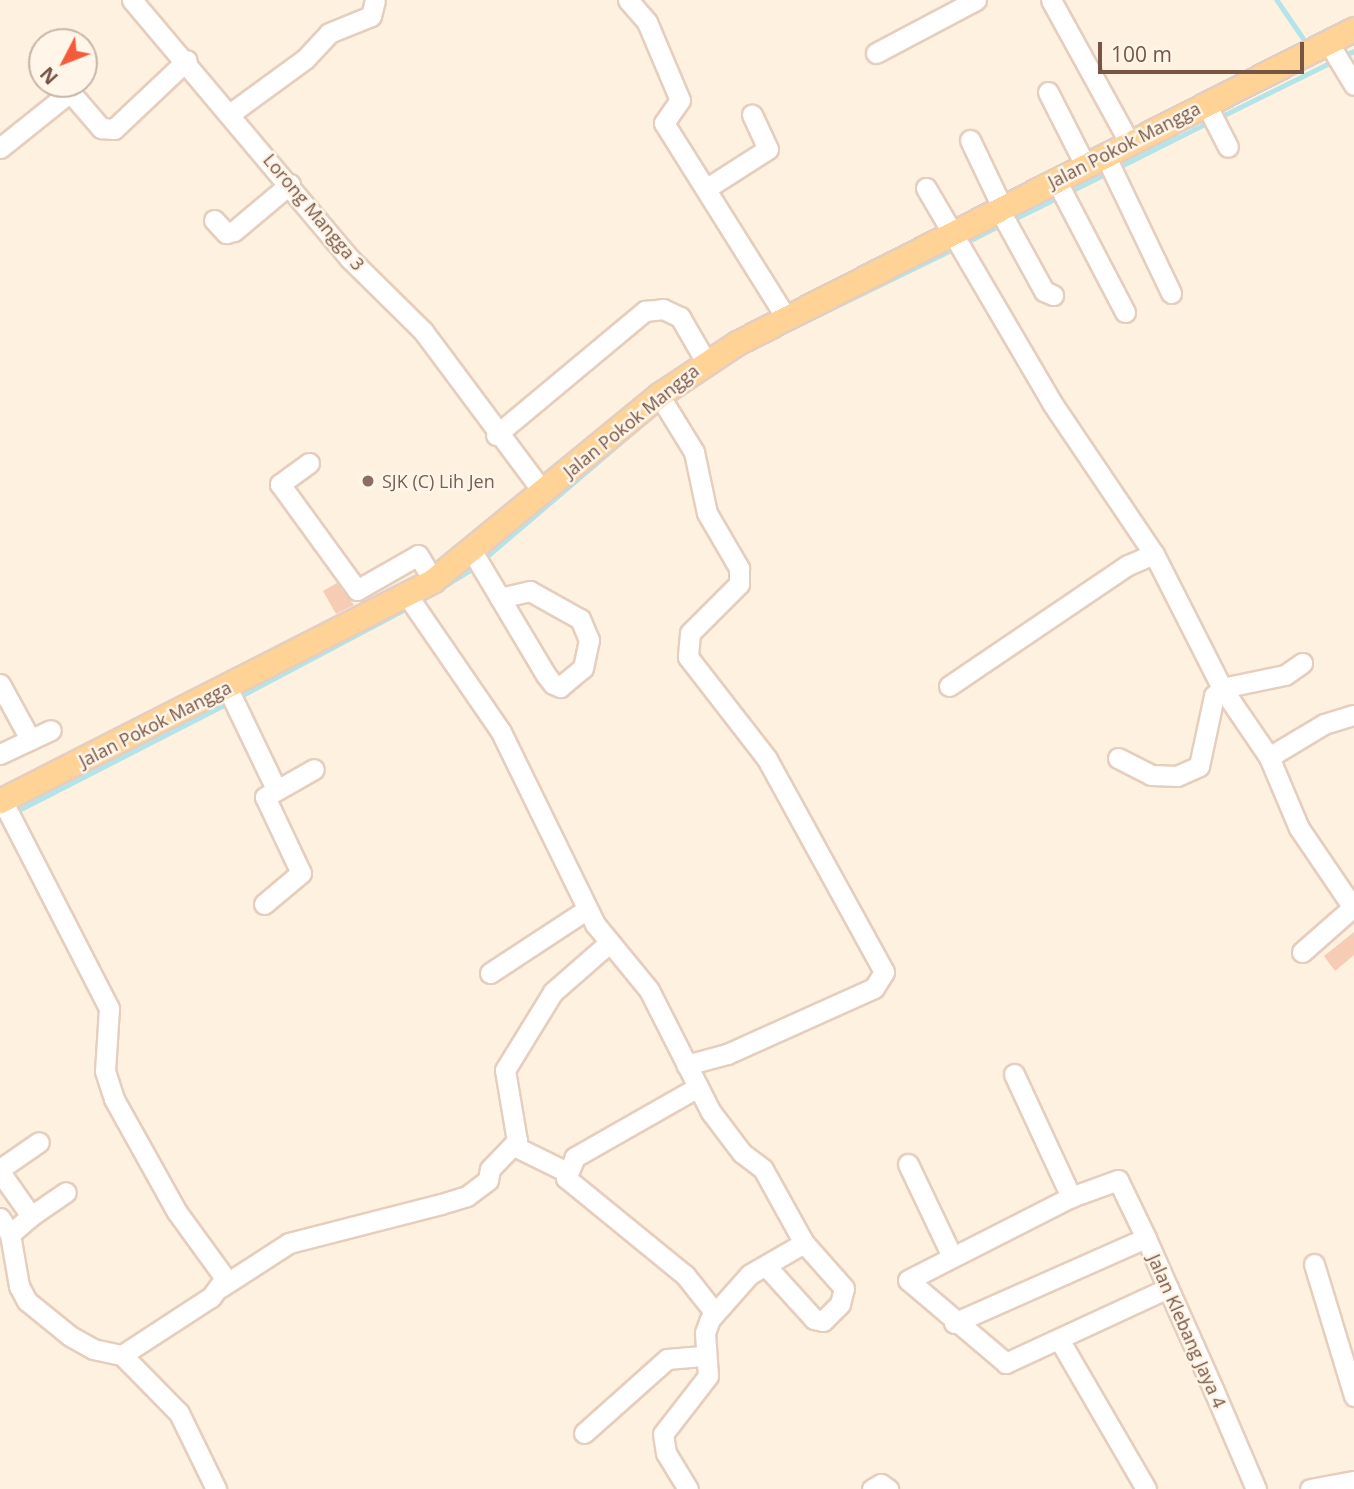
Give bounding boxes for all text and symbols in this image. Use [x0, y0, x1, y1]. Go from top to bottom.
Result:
north arrow [28, 28, 98, 98]
scale bar [1102, 28, 1308, 72]
text: 100 m [1111, 40, 1172, 68]
text: N [34, 61, 64, 90]
street label: Jalan Pokok Mangga [1044, 97, 1204, 193]
street label: Lorong Mangga 3 [259, 149, 369, 275]
street label: Jalan Pokok Mangga [559, 360, 703, 482]
place label: SJK (C) Lih Jen [382, 470, 495, 492]
marker: SJK (C) Lih Jen [360, 473, 376, 489]
street label: Jalan Pokok Mangga [75, 676, 235, 772]
street label: Jalan Klebang Jaya 4 [1143, 1251, 1231, 1411]

